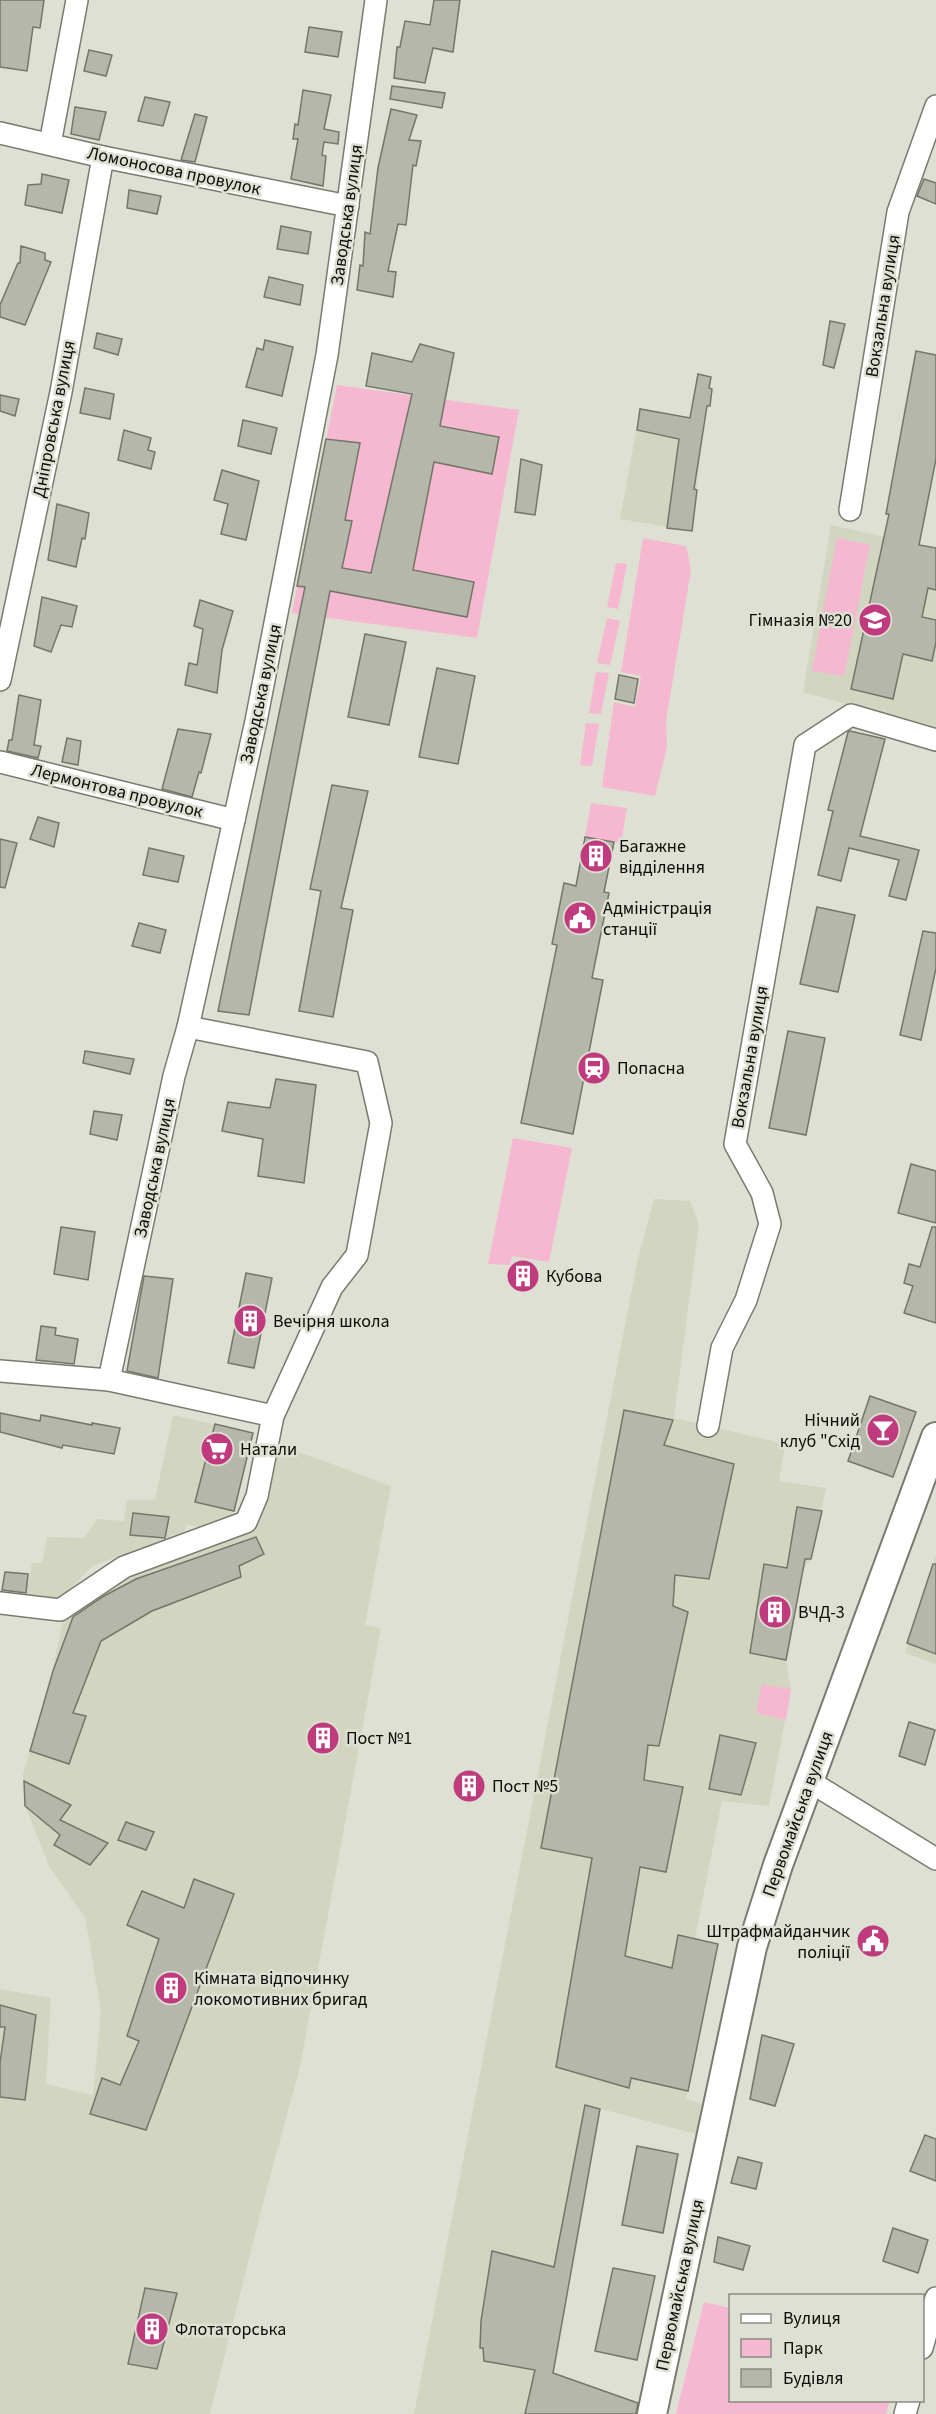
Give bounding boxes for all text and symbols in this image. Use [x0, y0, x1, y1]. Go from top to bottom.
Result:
street label: Ломоносова провулок [85, 140, 263, 202]
street label: Заводська вулиця [325, 143, 369, 287]
street label: Вокзальна вулиця [859, 233, 907, 379]
street label: Дніпровська вулиця [26, 338, 82, 500]
school or university icon: Гімназія №20 [857, 602, 893, 638]
place label: Гімназія №20 [749, 608, 852, 633]
street label: Заводська вулиця [234, 622, 288, 766]
street label: Лермонтова провулок [28, 758, 206, 824]
place label: Багажне відділення [619, 834, 705, 880]
building icon: Багажне відділення [578, 838, 614, 874]
place label: Адміністрація станції [603, 896, 712, 942]
public building icon: Адміністрація станції [562, 900, 598, 936]
street label: Вокзальна вулиця [725, 984, 775, 1130]
station icon: Попасна [576, 1050, 612, 1086]
place label: Попасна [617, 1056, 685, 1081]
street label: Заводська вулиця [128, 1096, 182, 1240]
building icon: Кубова [505, 1258, 541, 1294]
place label: Кубова [546, 1264, 602, 1289]
building icon: Вечірня школа [232, 1303, 268, 1339]
place label: Вечірня школа [273, 1309, 390, 1334]
place label: Нічний клуб "Схід [780, 1408, 860, 1454]
bar icon: Нічний клуб "Схід [865, 1412, 901, 1448]
supermarket icon: Натали [199, 1431, 235, 1467]
place label: Натали [240, 1437, 297, 1462]
building icon: ВЧД-3 [757, 1594, 793, 1630]
place label: ВЧД-3 [798, 1600, 845, 1625]
building icon: Пост №1 [305, 1720, 341, 1756]
place label: Пост №1 [346, 1726, 412, 1751]
street label: Первомайська вулиця [756, 1728, 840, 1900]
building icon: Пост №5 [451, 1768, 487, 1804]
place label: Пост №5 [492, 1774, 558, 1799]
place label: Штрафмайданчик поліції [706, 1919, 850, 1965]
public building icon: Штрафмайданчик поліції [855, 1923, 891, 1959]
place label: Кімната відпочинку локомотивних бригад [194, 1966, 368, 2012]
building icon: Кімната відпочинку локомотивних бригад [153, 1970, 189, 2006]
street label: Первомайська вулиця [650, 2197, 710, 2373]
legend [729, 2294, 924, 2402]
text: Вулиця [783, 2306, 841, 2331]
building icon: Флотаторська [134, 2311, 170, 2347]
place label: Флотаторська [175, 2317, 286, 2342]
text: Парк [783, 2336, 823, 2361]
text: Будівля [783, 2366, 843, 2391]

